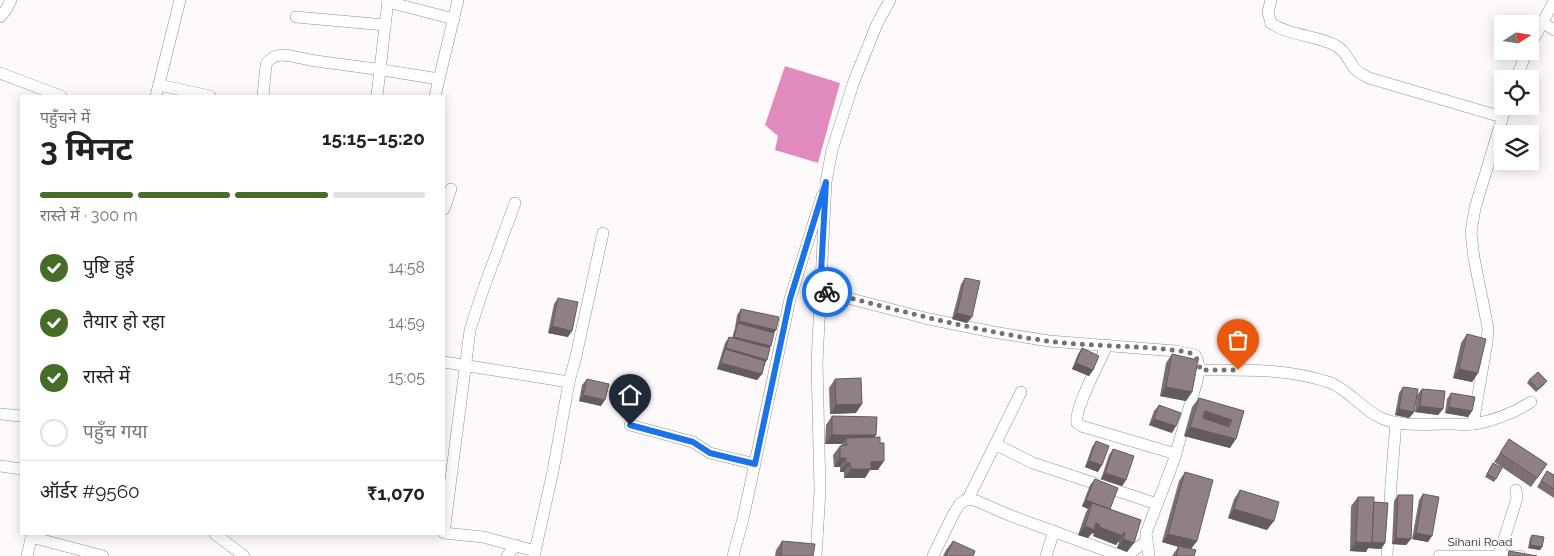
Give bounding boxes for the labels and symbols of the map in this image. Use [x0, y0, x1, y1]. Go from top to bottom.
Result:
north arrow [1494, 15, 1539, 60]
courier [802, 267, 852, 317]
pin [1217, 319, 1259, 370]
pin [609, 374, 651, 425]
street label: Sihani Road [1448, 535, 1512, 549]

